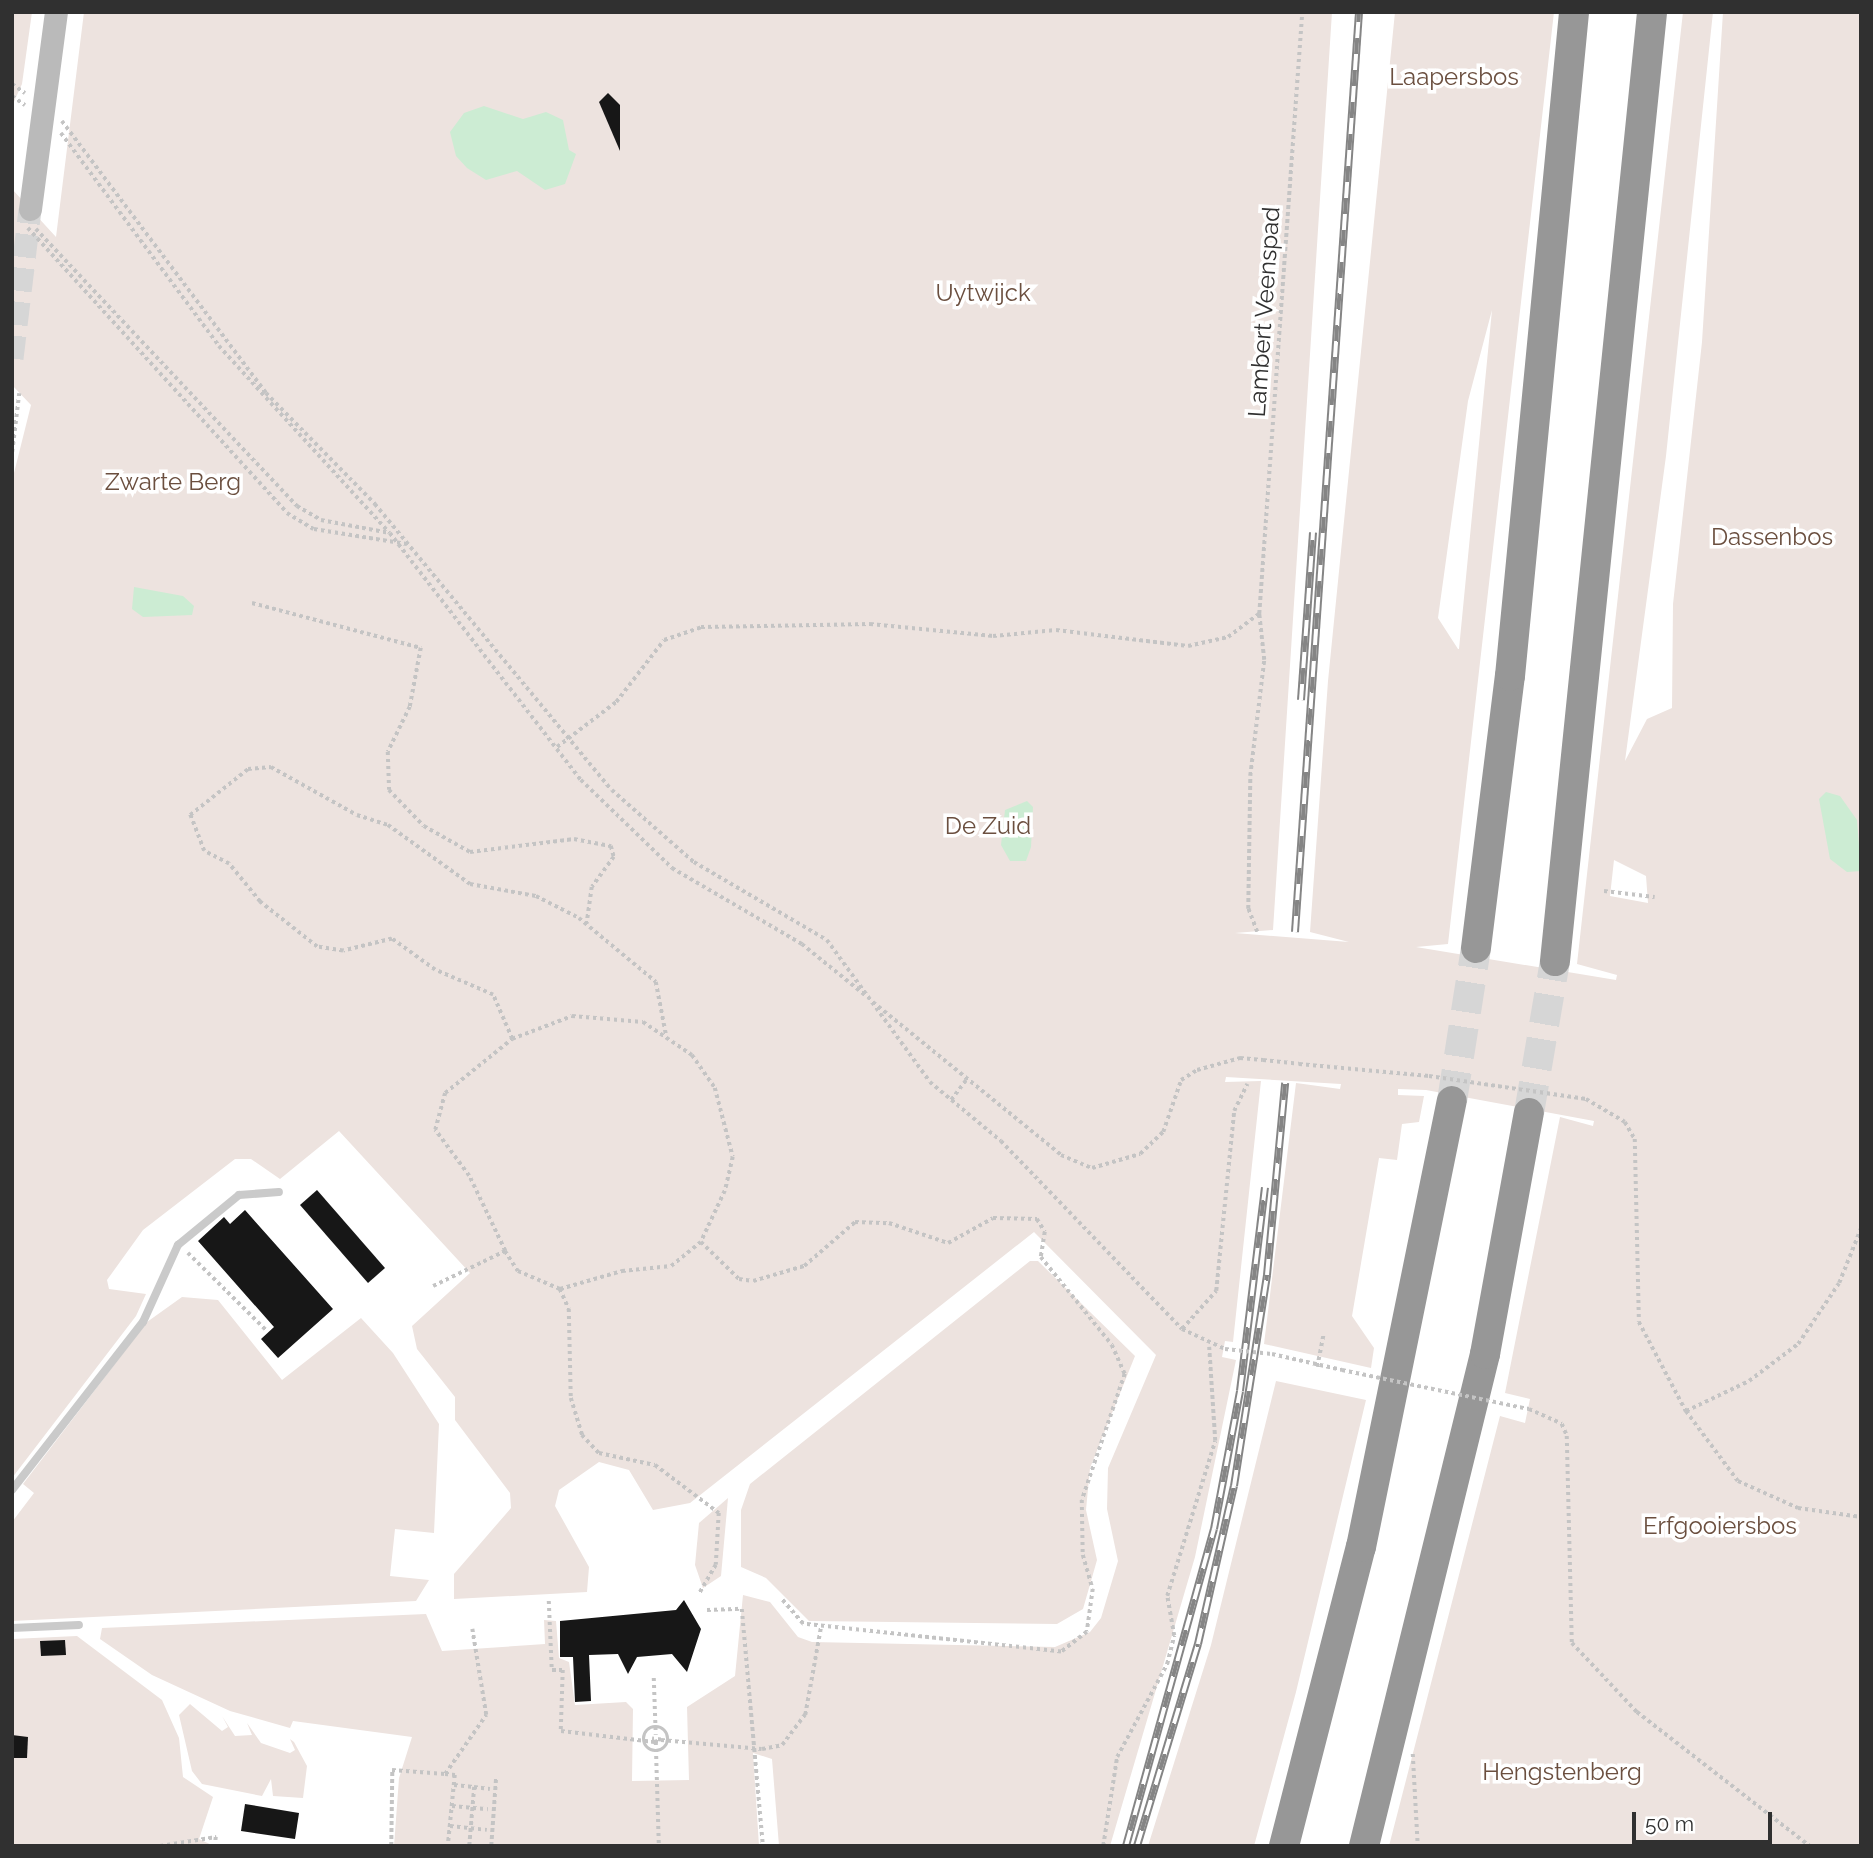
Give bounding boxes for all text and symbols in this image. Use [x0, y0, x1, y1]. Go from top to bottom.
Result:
park label: Laapersbos [1389, 63, 1519, 91]
street label: Lambert Veenspad [1242, 205, 1286, 419]
park label: Uytwijck [935, 279, 1031, 307]
park label: Zwarte Berg [105, 468, 241, 496]
park label: Dassenbos [1711, 523, 1833, 551]
park label: De Zuid [945, 812, 1031, 840]
park label: Erfgooiersbos [1643, 1512, 1797, 1540]
park label: Hengstenberg [1482, 1758, 1642, 1786]
scale bar [1635, 1798, 1775, 1842]
text: 50 m [1645, 1811, 1694, 1836]

